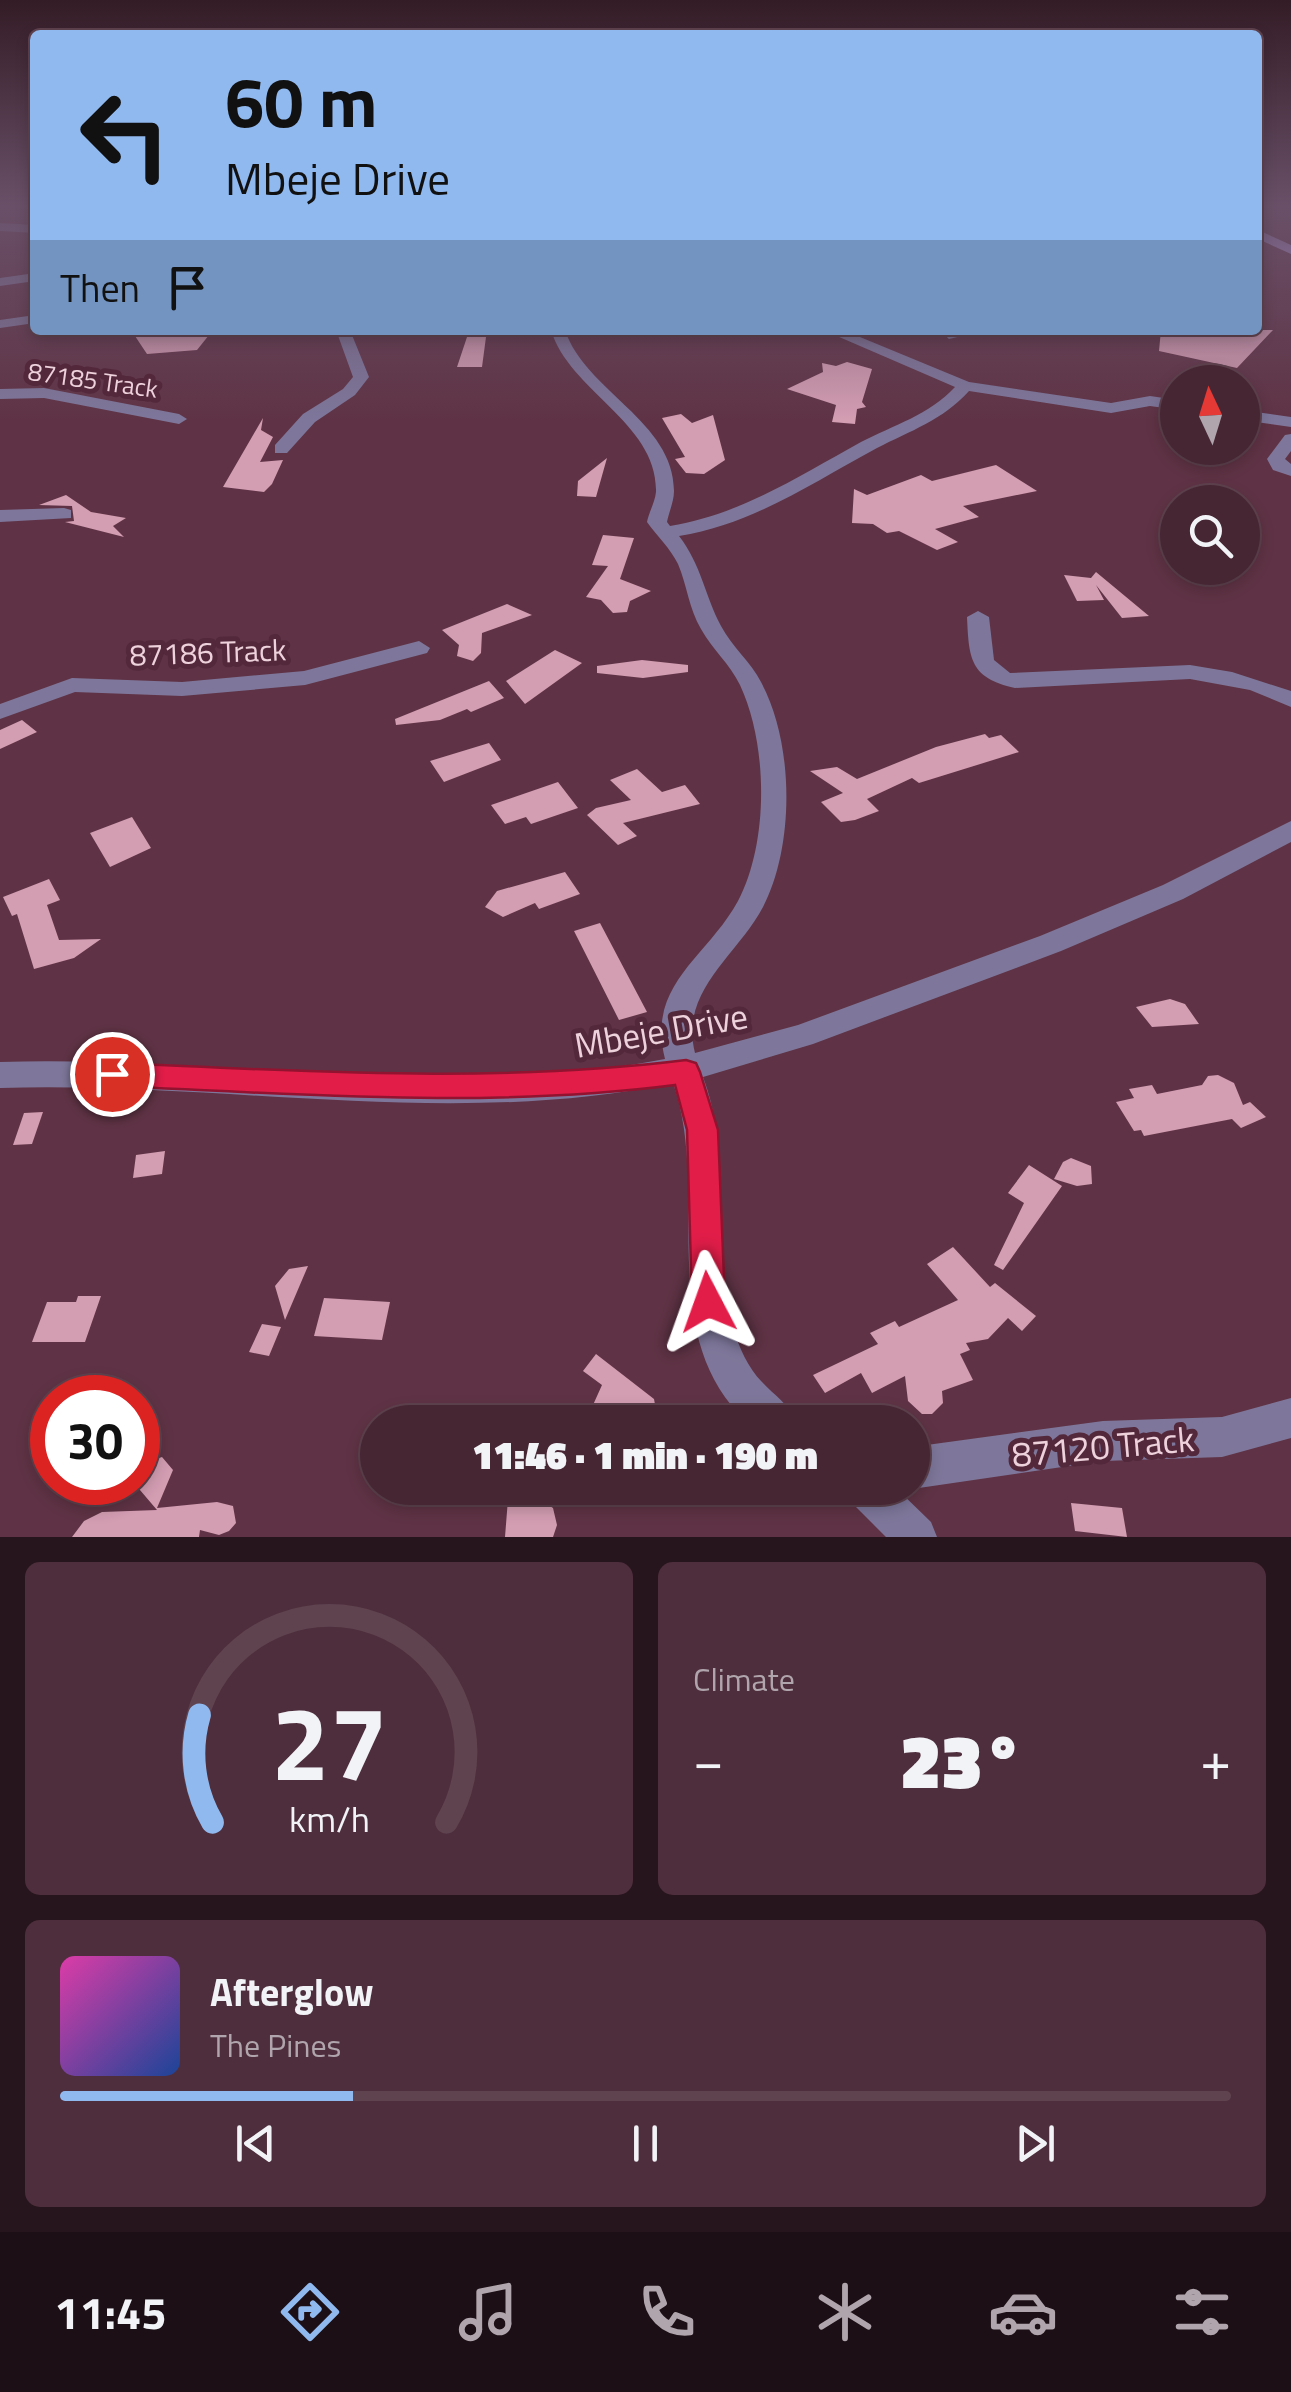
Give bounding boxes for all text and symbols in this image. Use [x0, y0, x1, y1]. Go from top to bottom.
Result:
text: 60 m [225, 48, 378, 154]
icon: left [60, 70, 190, 200]
text: Mbeje Drive [225, 144, 450, 212]
text: Then [60, 259, 140, 317]
icon: arrive [160, 260, 215, 315]
street label: 87185 Track [26, 352, 160, 408]
north arrow [1160, 365, 1260, 465]
map controls [1160, 365, 1260, 585]
button: search [1160, 485, 1260, 585]
street label: 87186 Track [129, 626, 287, 678]
street label: Mbeje Drive [570, 988, 752, 1072]
pin [70, 1032, 155, 1117]
icon: arrive [85, 1047, 140, 1102]
position arrow [656, 1250, 760, 1354]
speed limit sign: 30 [30, 1375, 160, 1505]
street label: 87120 Track [1010, 1411, 1197, 1481]
text: 11:46 · 1 min · 190 m [472, 1426, 818, 1484]
text: Climate [693, 1655, 795, 1703]
text: 27 [271, 1662, 387, 1820]
text: 23° [900, 1703, 1024, 1817]
text: − [693, 1718, 724, 1801]
text: + [1200, 1718, 1231, 1801]
text: km/h [289, 1791, 369, 1846]
text: Afterglow [210, 1963, 374, 2021]
text: The Pines [210, 2021, 341, 2069]
icon: previous [228, 2116, 283, 2171]
icon: pause [618, 2116, 673, 2171]
icon: next [1008, 2116, 1063, 2171]
icon: directions [275, 2277, 345, 2347]
icon: music [453, 2277, 523, 2347]
icon: phone [632, 2277, 702, 2347]
icon: climate [810, 2277, 880, 2347]
icon: car [988, 2277, 1058, 2347]
icon: filters [1167, 2277, 1237, 2347]
text: 11:45 [54, 2278, 167, 2346]

